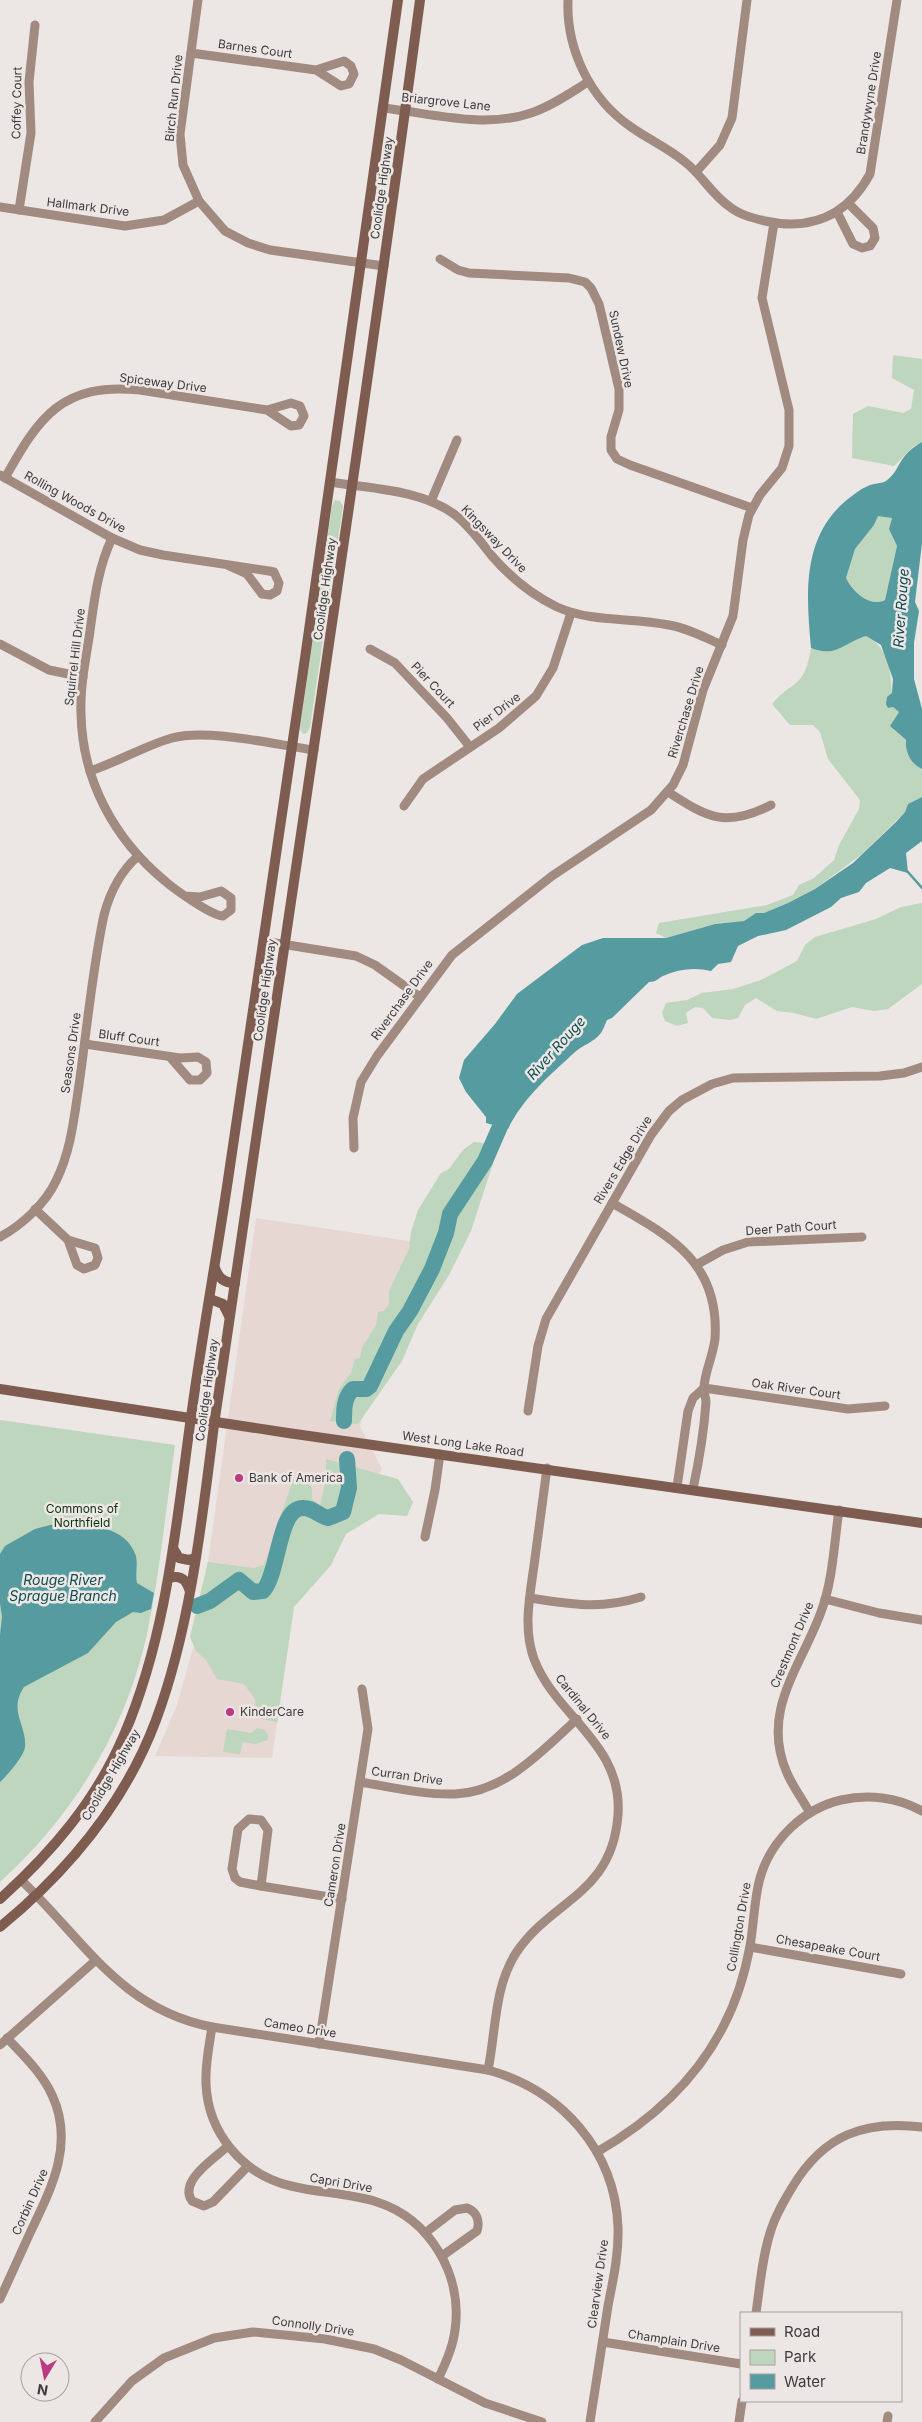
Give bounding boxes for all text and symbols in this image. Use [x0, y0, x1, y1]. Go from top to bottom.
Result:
street label: Barnes Court [217, 36, 293, 61]
street label: Brandywyne Drive [853, 50, 884, 156]
street label: Birch Run Drive [161, 54, 186, 142]
street label: Coffey Court [8, 66, 25, 139]
street label: Briargrove Lane [401, 89, 491, 114]
street label: Coolidge Highway [367, 135, 396, 240]
street label: Hallmark Drive [46, 194, 130, 219]
street label: Sundew Drive [606, 309, 637, 389]
street label: Spiceway Drive [119, 370, 208, 395]
street label: Rolling Woods Drive [22, 467, 129, 536]
street label: Kingsway Drive [458, 502, 530, 576]
street label: Coolidge Highway [310, 536, 339, 641]
water label: River Rouge [889, 568, 912, 648]
street label: Squirrel Hill Drive [61, 607, 88, 707]
street label: Pier Court [408, 659, 458, 711]
street label: Riverchase Drive [664, 664, 707, 760]
street label: Pier Drive [470, 689, 523, 734]
street label: Coolidge Highway [250, 937, 279, 1042]
street label: Riverchase Drive [367, 957, 436, 1043]
street label: Seasons Drive [57, 1011, 84, 1094]
water label: River Rouge [523, 1012, 589, 1083]
street label: Bluff Court [98, 1026, 161, 1049]
street label: Rivers Edge Drive [590, 1113, 655, 1207]
street label: Deer Path Court [745, 1217, 837, 1238]
street label: Coolidge Highway [192, 1337, 221, 1442]
street label: Oak River Court [751, 1375, 842, 1402]
street label: West Long Lake Road [401, 1428, 525, 1459]
place label: Bank of America [249, 1470, 343, 1485]
marker: Bank of America [233, 1472, 245, 1484]
park label: Commons of Northfield [46, 1501, 119, 1530]
water label: Rouge River Sprague Branch [9, 1571, 117, 1604]
street label: Crestmont Drive [767, 1599, 816, 1690]
street label: Cardinal Drive [552, 1671, 614, 1742]
place label: KinderCare [240, 1704, 304, 1719]
marker: KinderCare [224, 1706, 236, 1718]
street label: Coolidge Highway [78, 1726, 143, 1823]
street label: Curran Drive [370, 1763, 444, 1788]
street label: Cameron Drive [320, 1822, 349, 1908]
street label: Collington Drive [723, 1881, 754, 1973]
street label: Chesapeake Court [775, 1931, 881, 1964]
street label: Cameo Drive [263, 2014, 337, 2041]
street label: Corbin Drive [8, 2166, 51, 2237]
street label: Capri Drive [308, 2170, 374, 2195]
street label: Clearview Drive [584, 2239, 611, 2329]
street label: Connolly Drive [271, 2312, 355, 2339]
legend [740, 2312, 902, 2402]
text: Road [784, 2322, 820, 2341]
street label: Champlain Drive [627, 2326, 721, 2355]
text: Park [784, 2347, 817, 2366]
north arrow [20, 2352, 70, 2402]
text: Water [784, 2372, 826, 2391]
text: N [36, 2381, 49, 2400]

